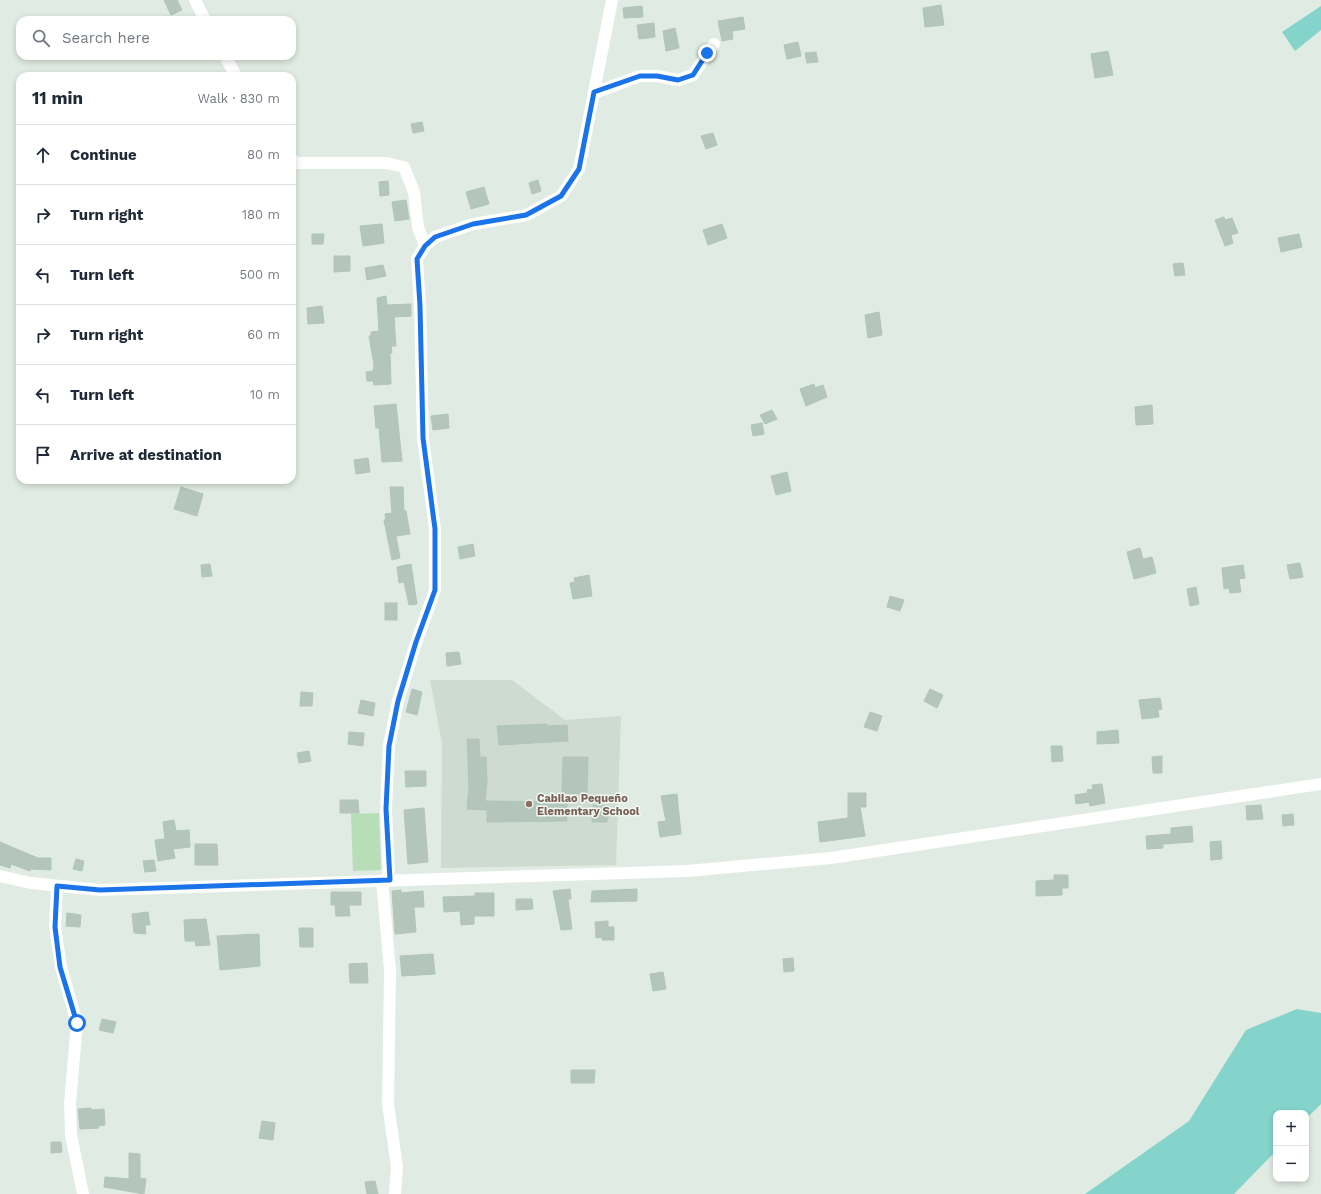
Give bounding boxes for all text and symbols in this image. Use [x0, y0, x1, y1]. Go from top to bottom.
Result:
search box [16, 16, 296, 60]
icon: search [30, 27, 52, 49]
text: Search here [62, 29, 150, 47]
route end [698, 44, 716, 62]
text: 11 min [32, 88, 83, 108]
text: Walk · 830 m [198, 91, 280, 106]
icon: ahead [32, 144, 54, 166]
text: Continue [70, 146, 137, 164]
text: 80 m [247, 147, 280, 162]
icon: right [32, 204, 54, 226]
text: Turn right [70, 206, 143, 224]
text: 180 m [242, 207, 280, 222]
icon: left [32, 264, 54, 286]
text: Turn left [70, 266, 134, 284]
text: 500 m [239, 267, 280, 282]
icon: right [32, 324, 54, 346]
text: Turn right [70, 326, 143, 344]
text: 60 m [247, 327, 280, 342]
icon: left [32, 384, 54, 406]
text: Turn left [70, 386, 134, 404]
text: 10 m [250, 387, 280, 402]
icon: arrive [32, 444, 54, 466]
text: Arrive at destination [70, 446, 222, 464]
place label: Cabilao Pequeño Elementary School [537, 792, 640, 818]
marker: Cabilao Pequeño Elementary School [524, 799, 534, 809]
route start [68, 1014, 86, 1032]
map controls [1273, 1110, 1309, 1182]
button: + [1273, 1110, 1309, 1146]
button: − [1273, 1146, 1309, 1182]

